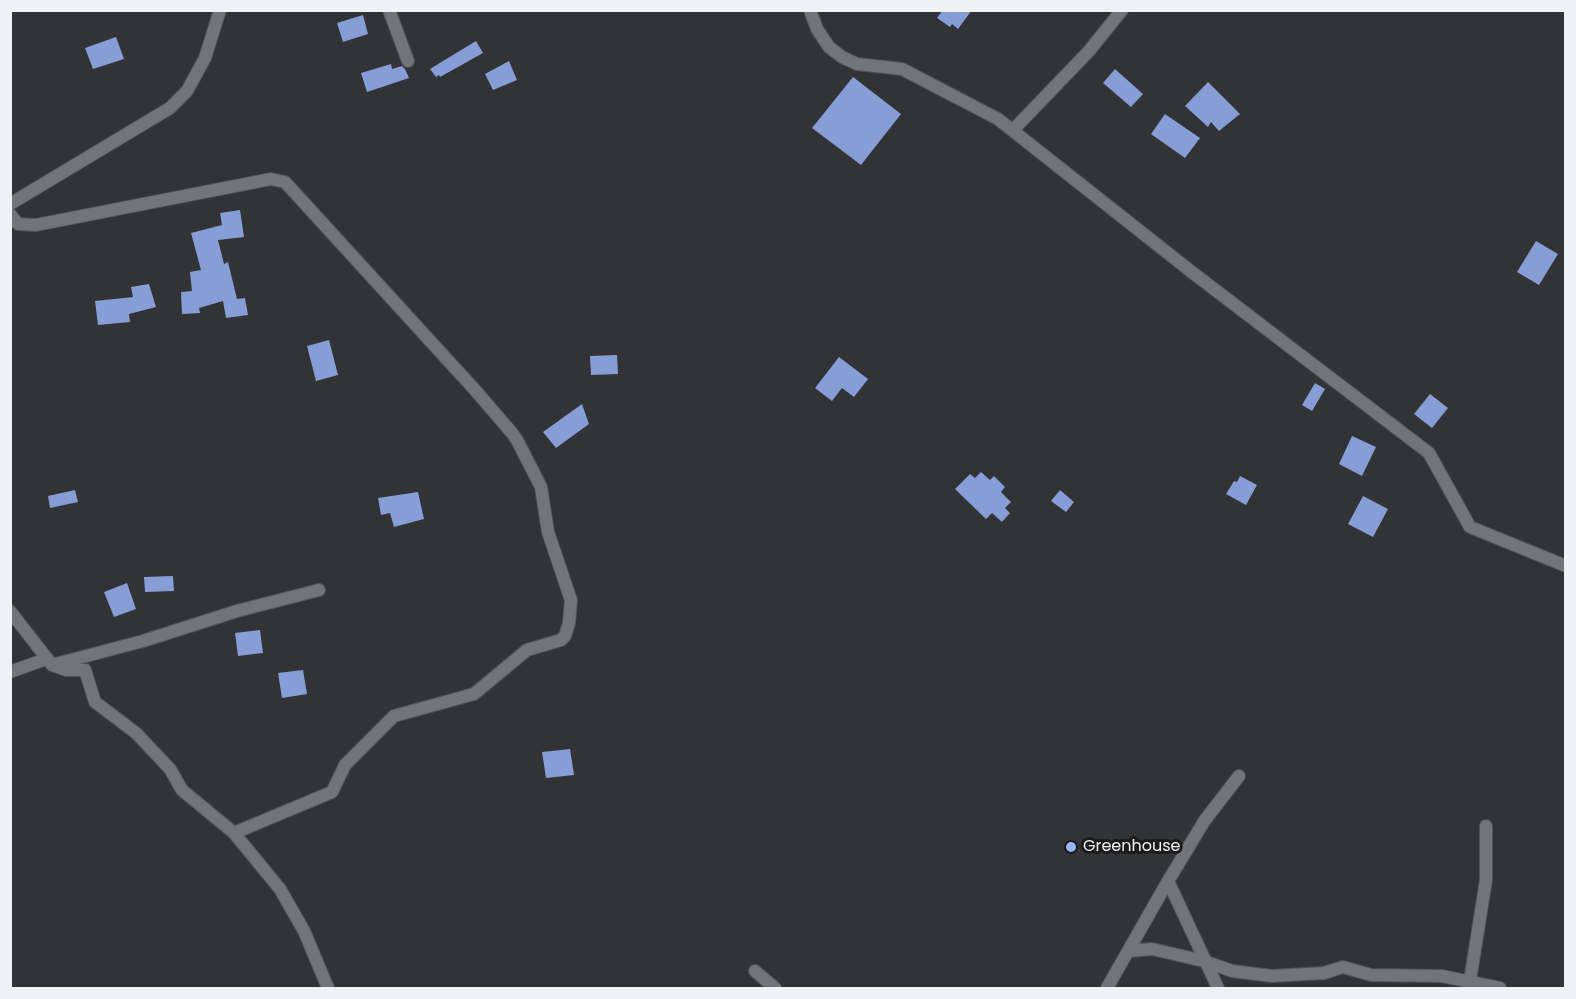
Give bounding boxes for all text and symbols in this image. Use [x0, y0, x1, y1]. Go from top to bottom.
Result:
place label: Greenhouse [1083, 837, 1180, 857]
marker: Greenhouse [1064, 840, 1078, 854]

